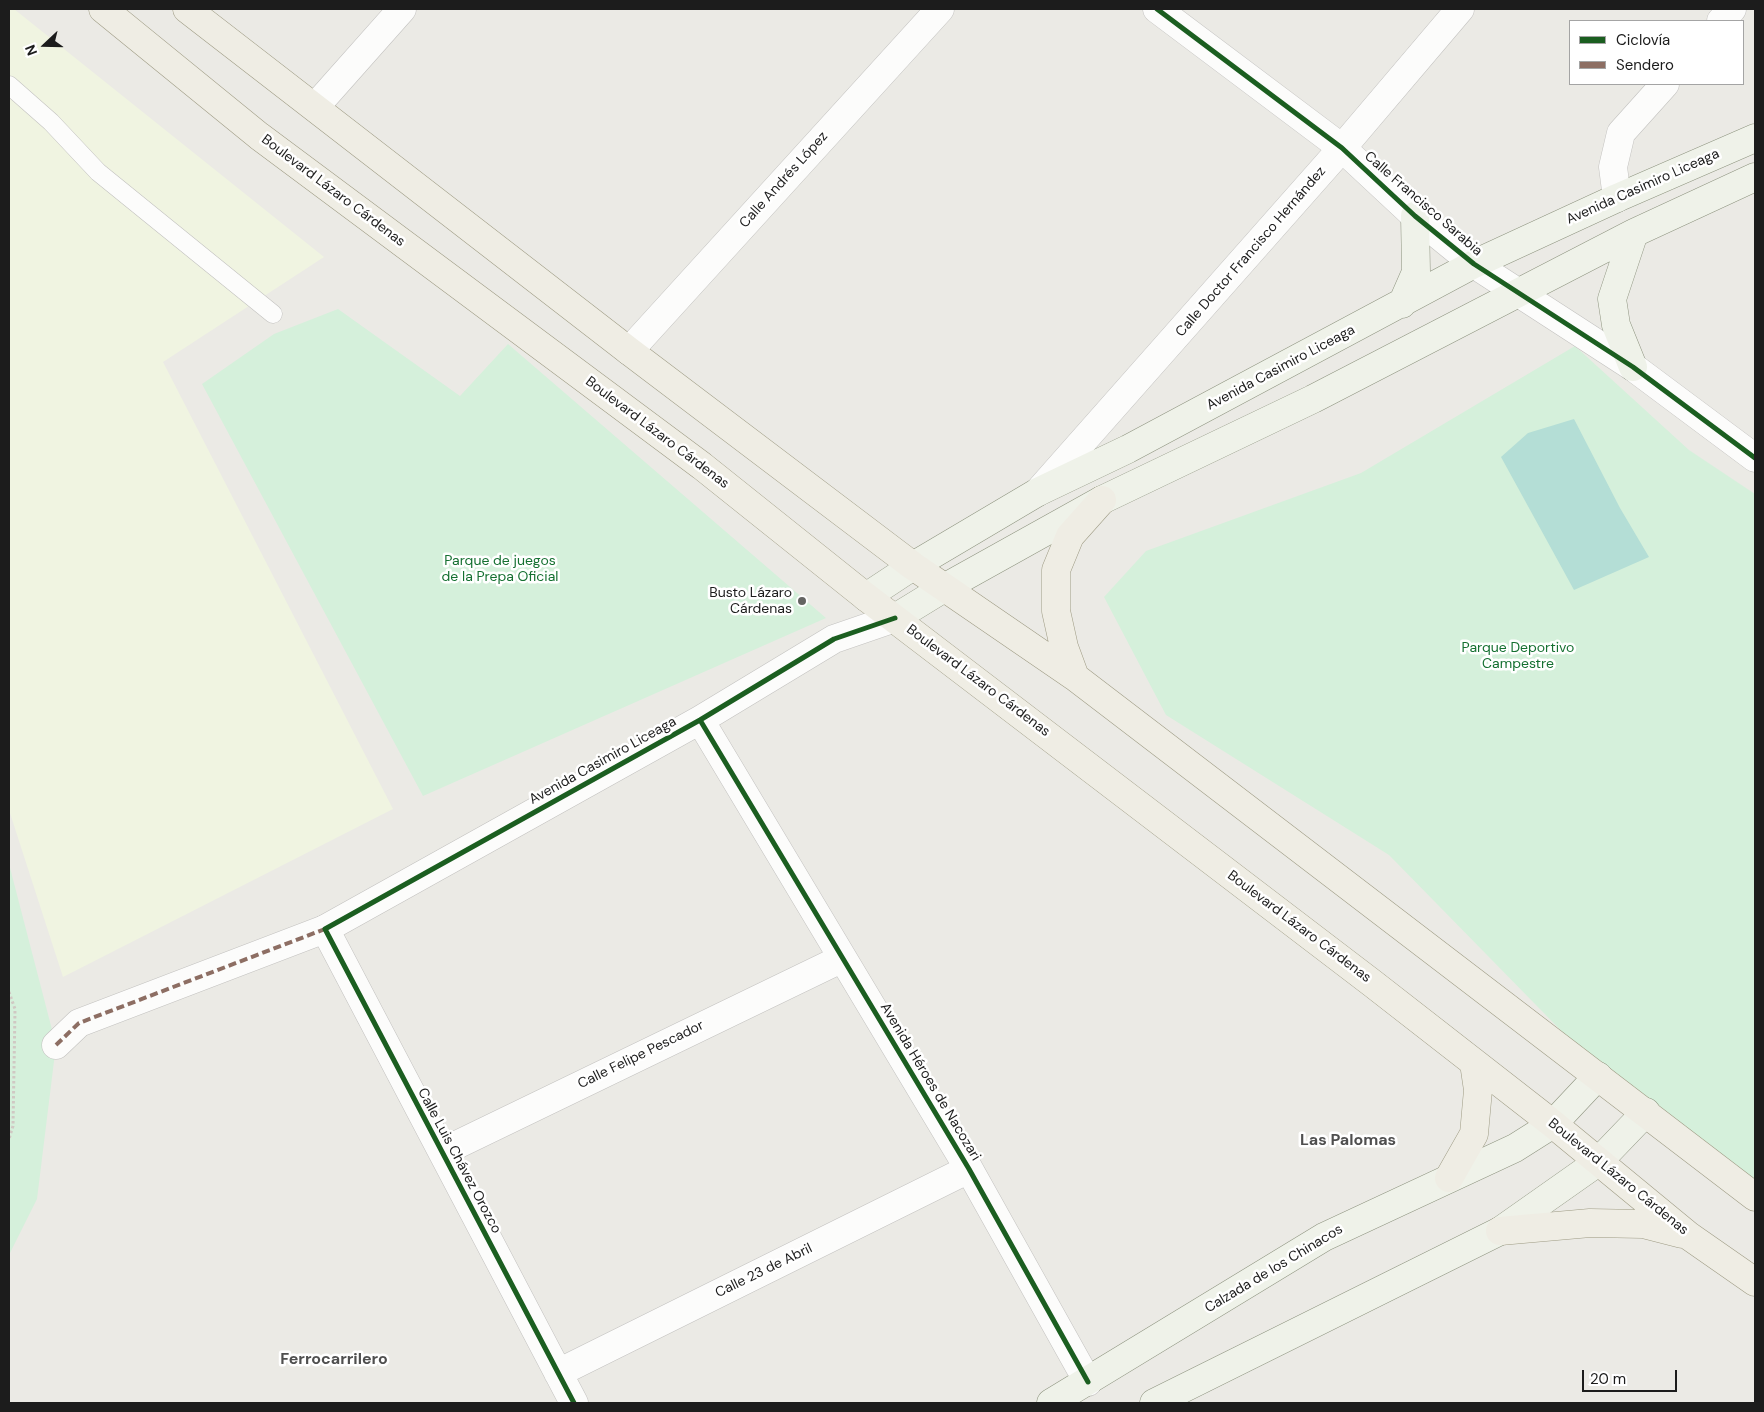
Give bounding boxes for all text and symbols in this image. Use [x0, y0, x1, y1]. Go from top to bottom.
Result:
north arrow [20, 20, 70, 70]
legend [1569, 20, 1744, 85]
text: Ciclovía [1616, 30, 1670, 50]
text: N [21, 42, 41, 58]
text: Sendero [1616, 55, 1674, 75]
street label: Calle Andrés López [736, 128, 832, 232]
street label: Boulevard Lázaro Cárdenas [258, 131, 408, 251]
street label: Avenida Casimiro Liceaga [1564, 146, 1722, 228]
street label: Calle Francisco Sarabia [1361, 148, 1485, 260]
street label: Calle Doctor Francisco Hernández [1172, 163, 1330, 341]
street label: Avenida Casimiro Liceaga [1204, 322, 1358, 414]
street label: Boulevard Lázaro Cárdenas [582, 373, 732, 493]
park label: Parque de juegos de la Prepa Oficial [442, 553, 558, 586]
place label: Busto Lázaro Cárdenas [709, 585, 792, 618]
marker: Busto Lázaro Cárdenas [796, 595, 808, 607]
street label: Boulevard Lázaro Cárdenas [903, 621, 1053, 741]
park label: Parque Deportivo Campestre [1462, 640, 1574, 672]
street label: Avenida Casimiro Liceaga [526, 714, 680, 808]
street label: Boulevard Lázaro Cárdenas [1224, 867, 1374, 987]
street label: Avenida Héroes de Nacozari [876, 1000, 984, 1164]
street label: Calle Felipe Pescador [575, 1017, 707, 1093]
street label: Calle Luis Chávez Orozco [413, 1085, 505, 1237]
street label: Boulevard Lázaro Cárdenas [1544, 1115, 1692, 1239]
district label: Las Palomas [1300, 1131, 1396, 1151]
street label: Calzada de los Chinacos [1202, 1221, 1346, 1317]
street label: Calle 23 de Abril [713, 1240, 815, 1302]
district label: Ferrocarrilero [280, 1350, 388, 1370]
scale bar [1584, 1360, 1679, 1392]
text: 20 m [1590, 1369, 1626, 1389]

